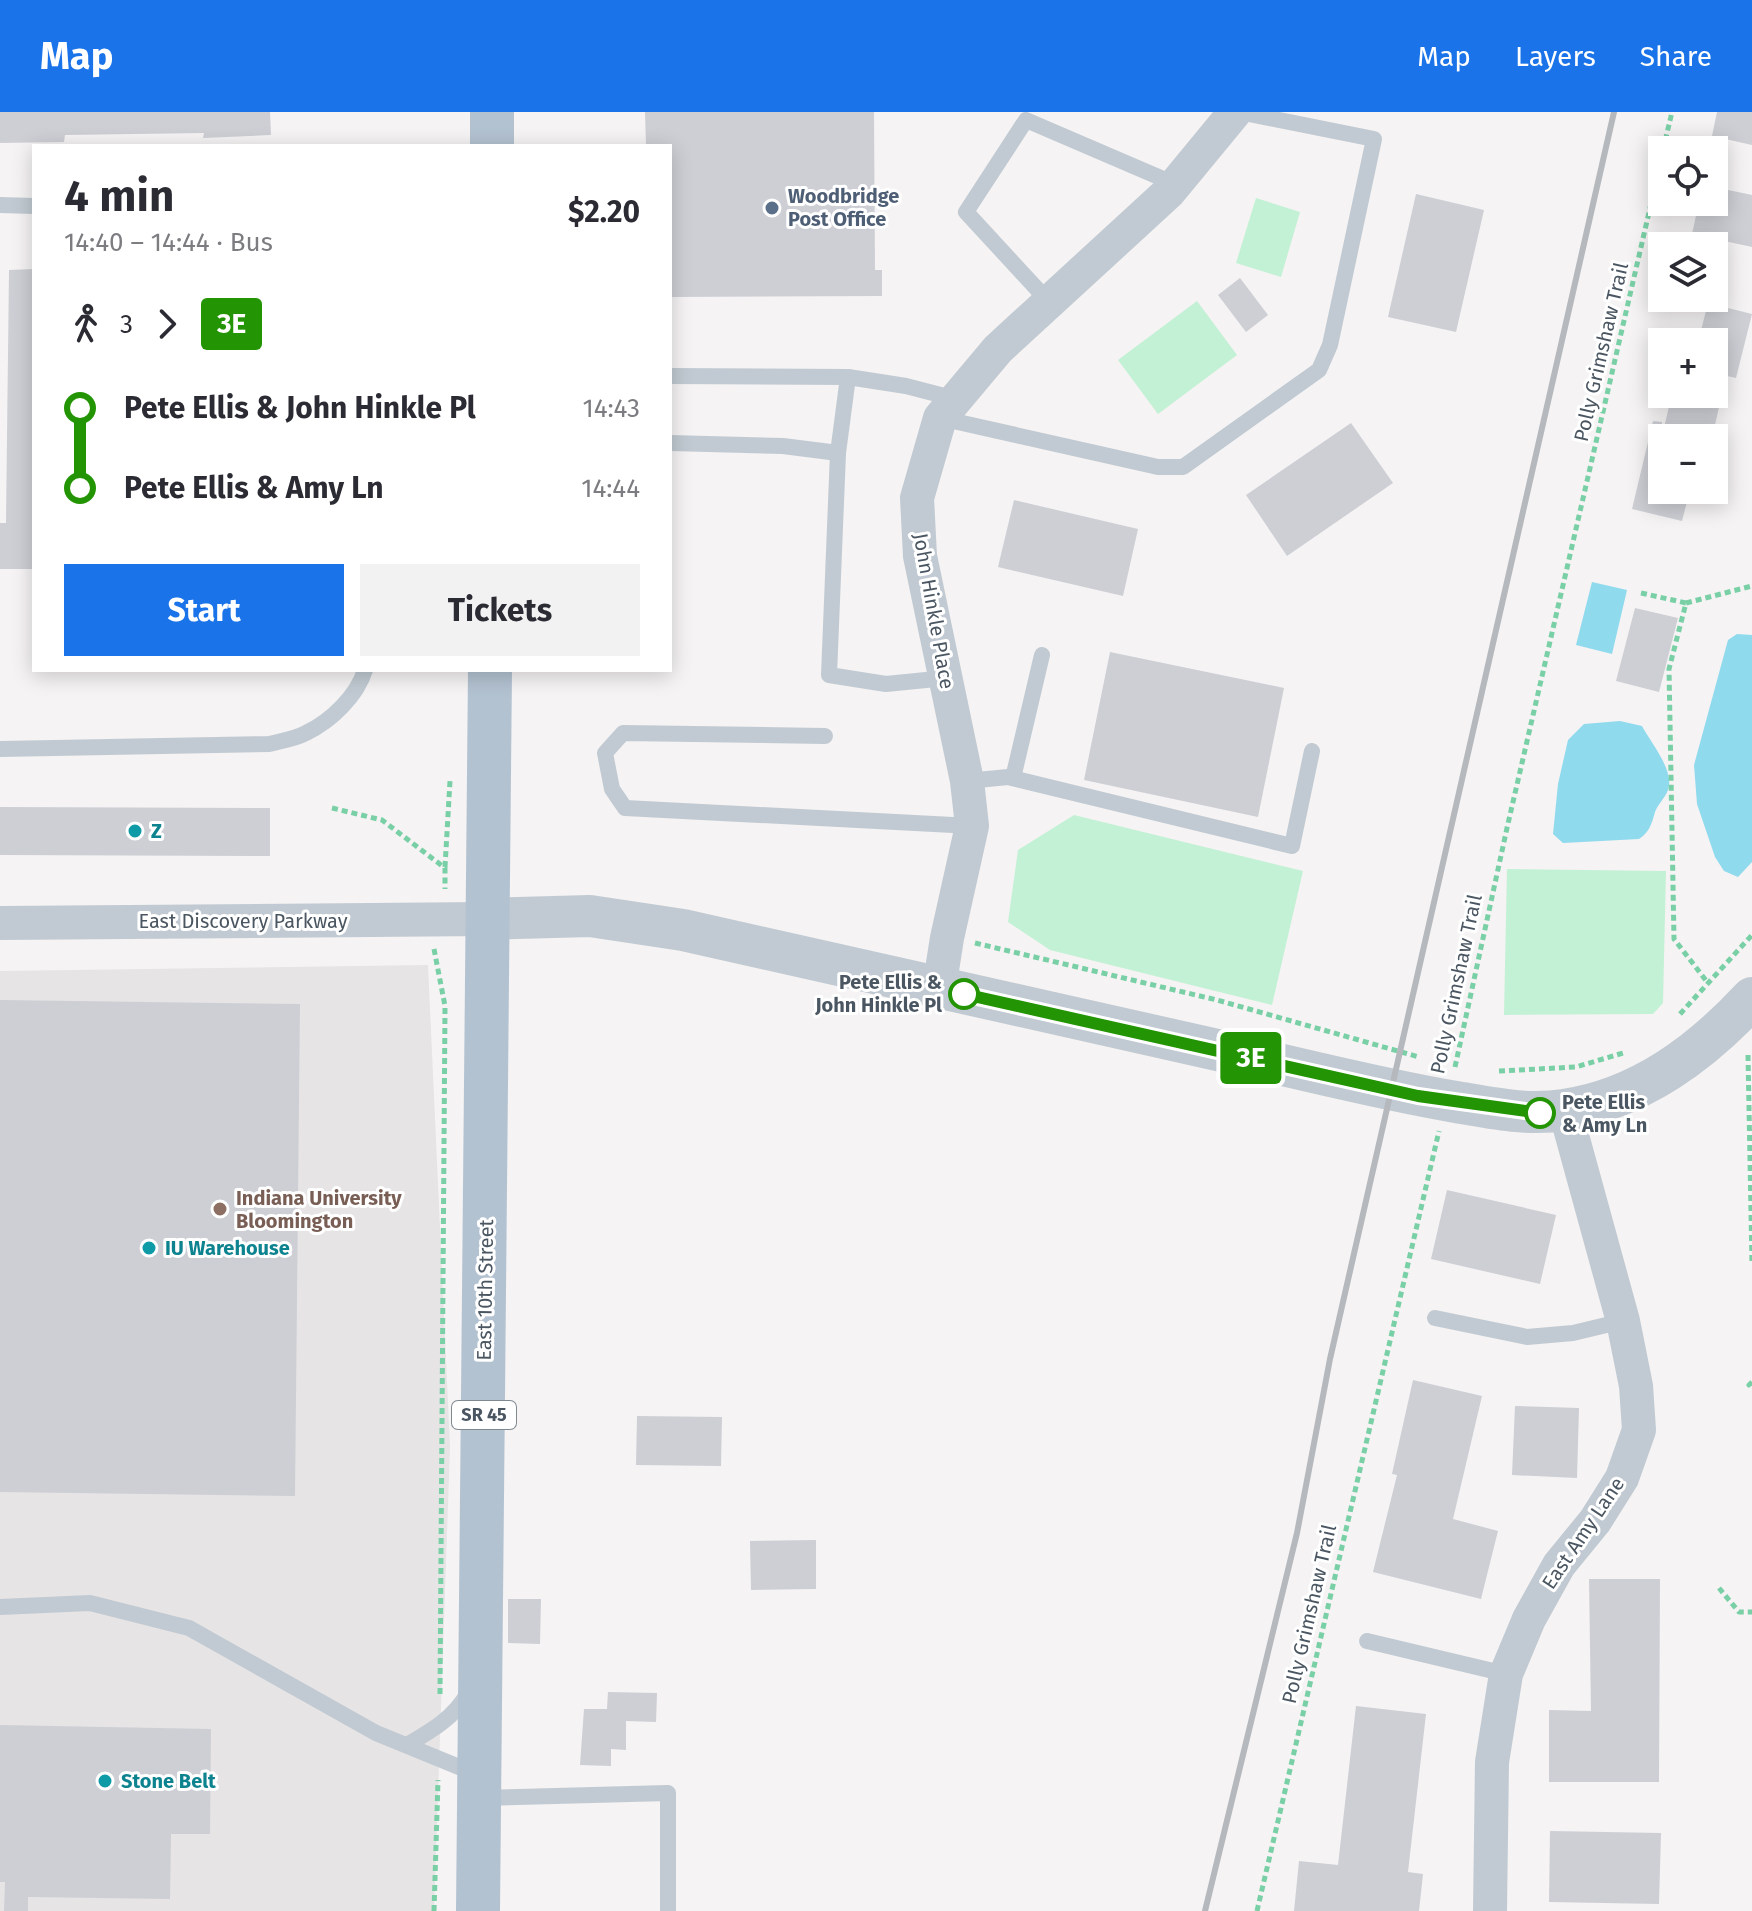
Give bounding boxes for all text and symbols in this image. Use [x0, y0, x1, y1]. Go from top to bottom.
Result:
text: Map [40, 33, 113, 79]
text: Map [1417, 40, 1471, 73]
text: Layers [1515, 40, 1596, 73]
text: Share [1640, 40, 1712, 73]
map controls [1648, 136, 1728, 504]
button: locate [1648, 136, 1728, 216]
text: 4 min [64, 170, 174, 223]
place label: Woodbridge Post Office [788, 184, 899, 231]
text: $2.20 [568, 194, 640, 230]
marker: Woodbridge Post Office [763, 199, 781, 217]
text: 14:40 – 14:44 · Bus [64, 227, 273, 258]
button: layers [1648, 232, 1728, 312]
street label: Polly Grimshaw Trail [1569, 260, 1633, 444]
icon: walk [64, 302, 108, 346]
icon: forward [145, 302, 189, 346]
text: 3E [217, 307, 246, 340]
text: 3 [120, 309, 133, 340]
button: + [1648, 328, 1728, 408]
text: Pete Ellis & John Hinkle Pl [124, 390, 476, 426]
text: 14:43 [582, 393, 640, 424]
button: − [1648, 424, 1728, 504]
text: Pete Ellis & Amy Ln [124, 470, 384, 506]
text: 14:44 [581, 473, 640, 504]
street label: John Hinkle Place [908, 531, 960, 691]
button: Start [64, 564, 344, 656]
button: Tickets [360, 564, 640, 656]
place label: Z [151, 819, 162, 843]
marker: Z [126, 822, 144, 840]
street label: Polly Grimshaw Trail [1425, 892, 1487, 1076]
street label: East Discovery Parkway [138, 909, 348, 933]
place label: Pete Ellis & John Hinkle Pl [814, 970, 942, 1017]
marker: Pete Ellis & John Hinkle Pl [949, 979, 979, 1009]
line badge: 3E [1215, 1032, 1287, 1084]
text: 3E [1236, 1041, 1266, 1074]
place label: Pete Ellis & Amy Ln [1562, 1090, 1647, 1137]
marker: Pete Ellis & Amy Ln [1525, 1098, 1555, 1128]
place label: Indiana University Bloomington [236, 1186, 402, 1233]
marker: Indiana University Bloomington [211, 1200, 229, 1218]
street label: East 10th Street [472, 1218, 498, 1361]
place label: IU Warehouse [165, 1236, 290, 1260]
marker: IU Warehouse [140, 1239, 158, 1257]
road number: SR 45 [452, 1401, 516, 1429]
street label: East Amy Lane [1537, 1472, 1629, 1594]
street label: Polly Grimshaw Trail [1277, 1522, 1341, 1706]
place label: Stone Belt [121, 1769, 216, 1793]
marker: Stone Belt [96, 1772, 114, 1790]

